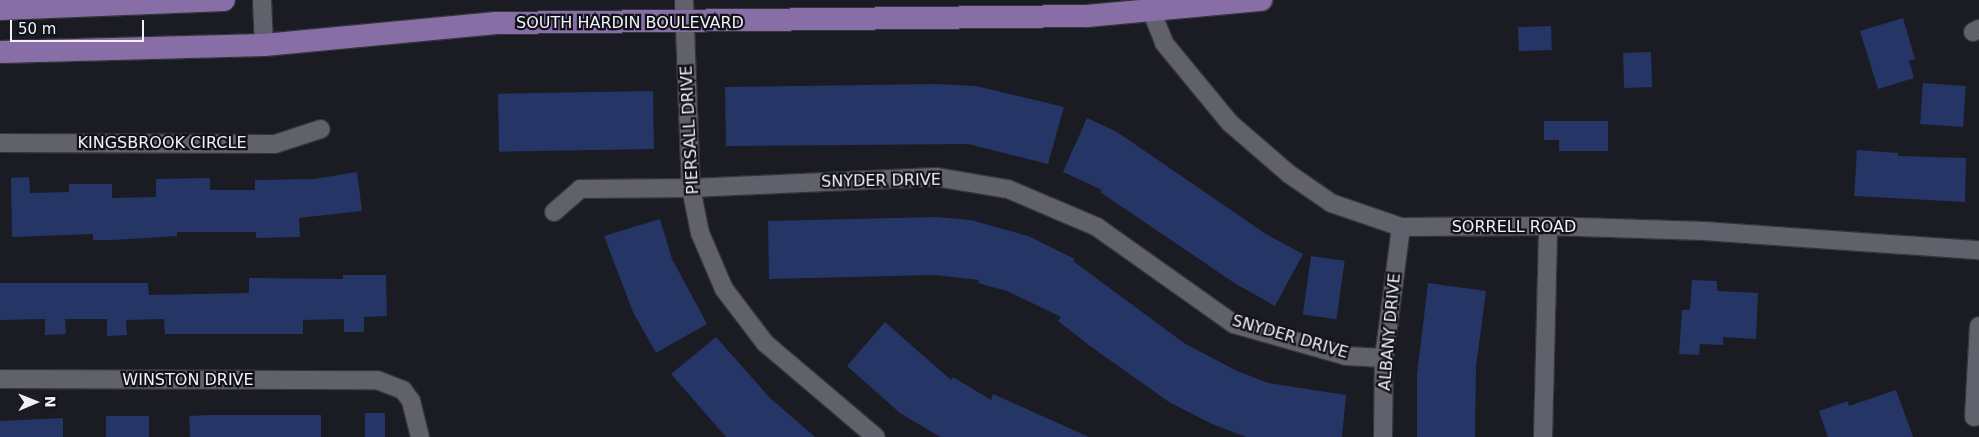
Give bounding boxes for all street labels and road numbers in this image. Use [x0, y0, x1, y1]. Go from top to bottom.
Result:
street label: SOUTH HARDIN BOULEVARD [516, 13, 744, 33]
street label: PIERSALL DRIVE [677, 65, 703, 195]
street label: KINGSBROOK CIRCLE [77, 133, 246, 153]
street label: SNYDER DRIVE [821, 170, 941, 192]
street label: SORRELL ROAD [1452, 217, 1576, 237]
street label: ALBANY DRIVE [1375, 272, 1405, 392]
street label: SNYDER DRIVE [1230, 311, 1350, 363]
street label: WINSTON DRIVE [122, 370, 254, 390]

